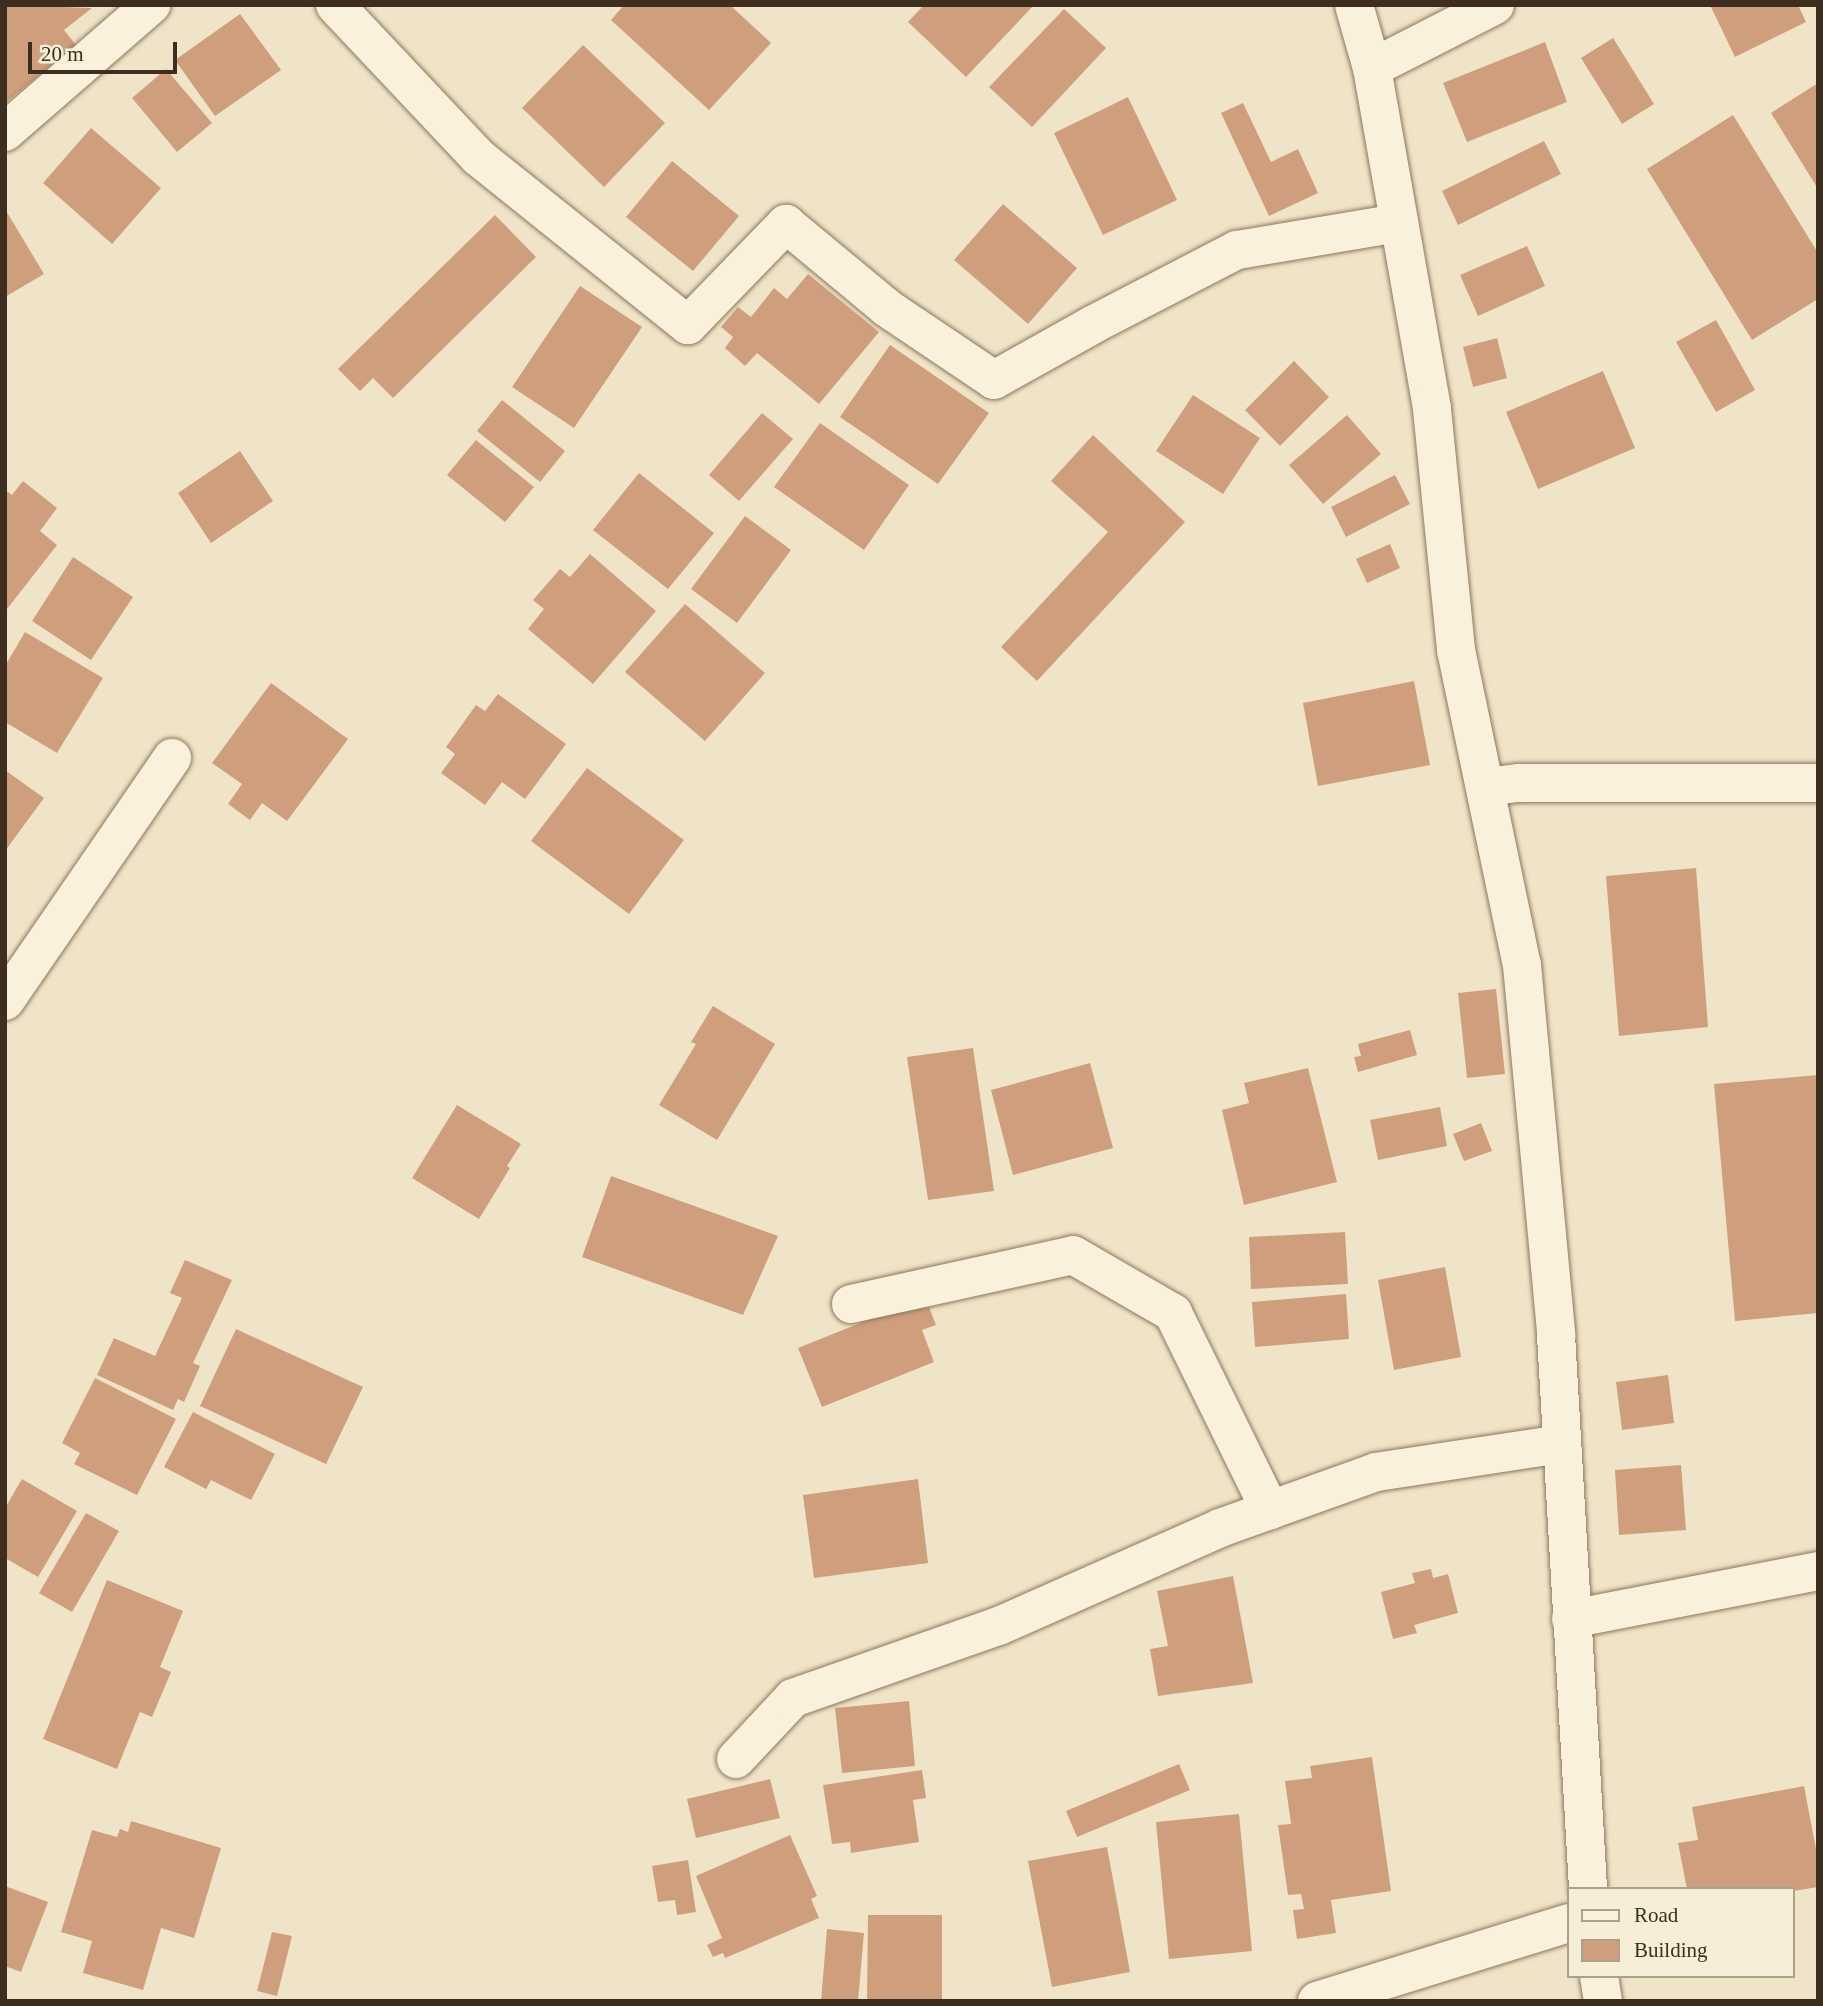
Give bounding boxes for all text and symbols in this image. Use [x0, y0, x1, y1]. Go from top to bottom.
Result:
scale bar [32, 28, 180, 72]
text: 20 m [41, 42, 84, 66]
legend [1568, 1887, 1795, 1978]
text: Road [1634, 1903, 1678, 1927]
text: Building [1634, 1938, 1708, 1962]

